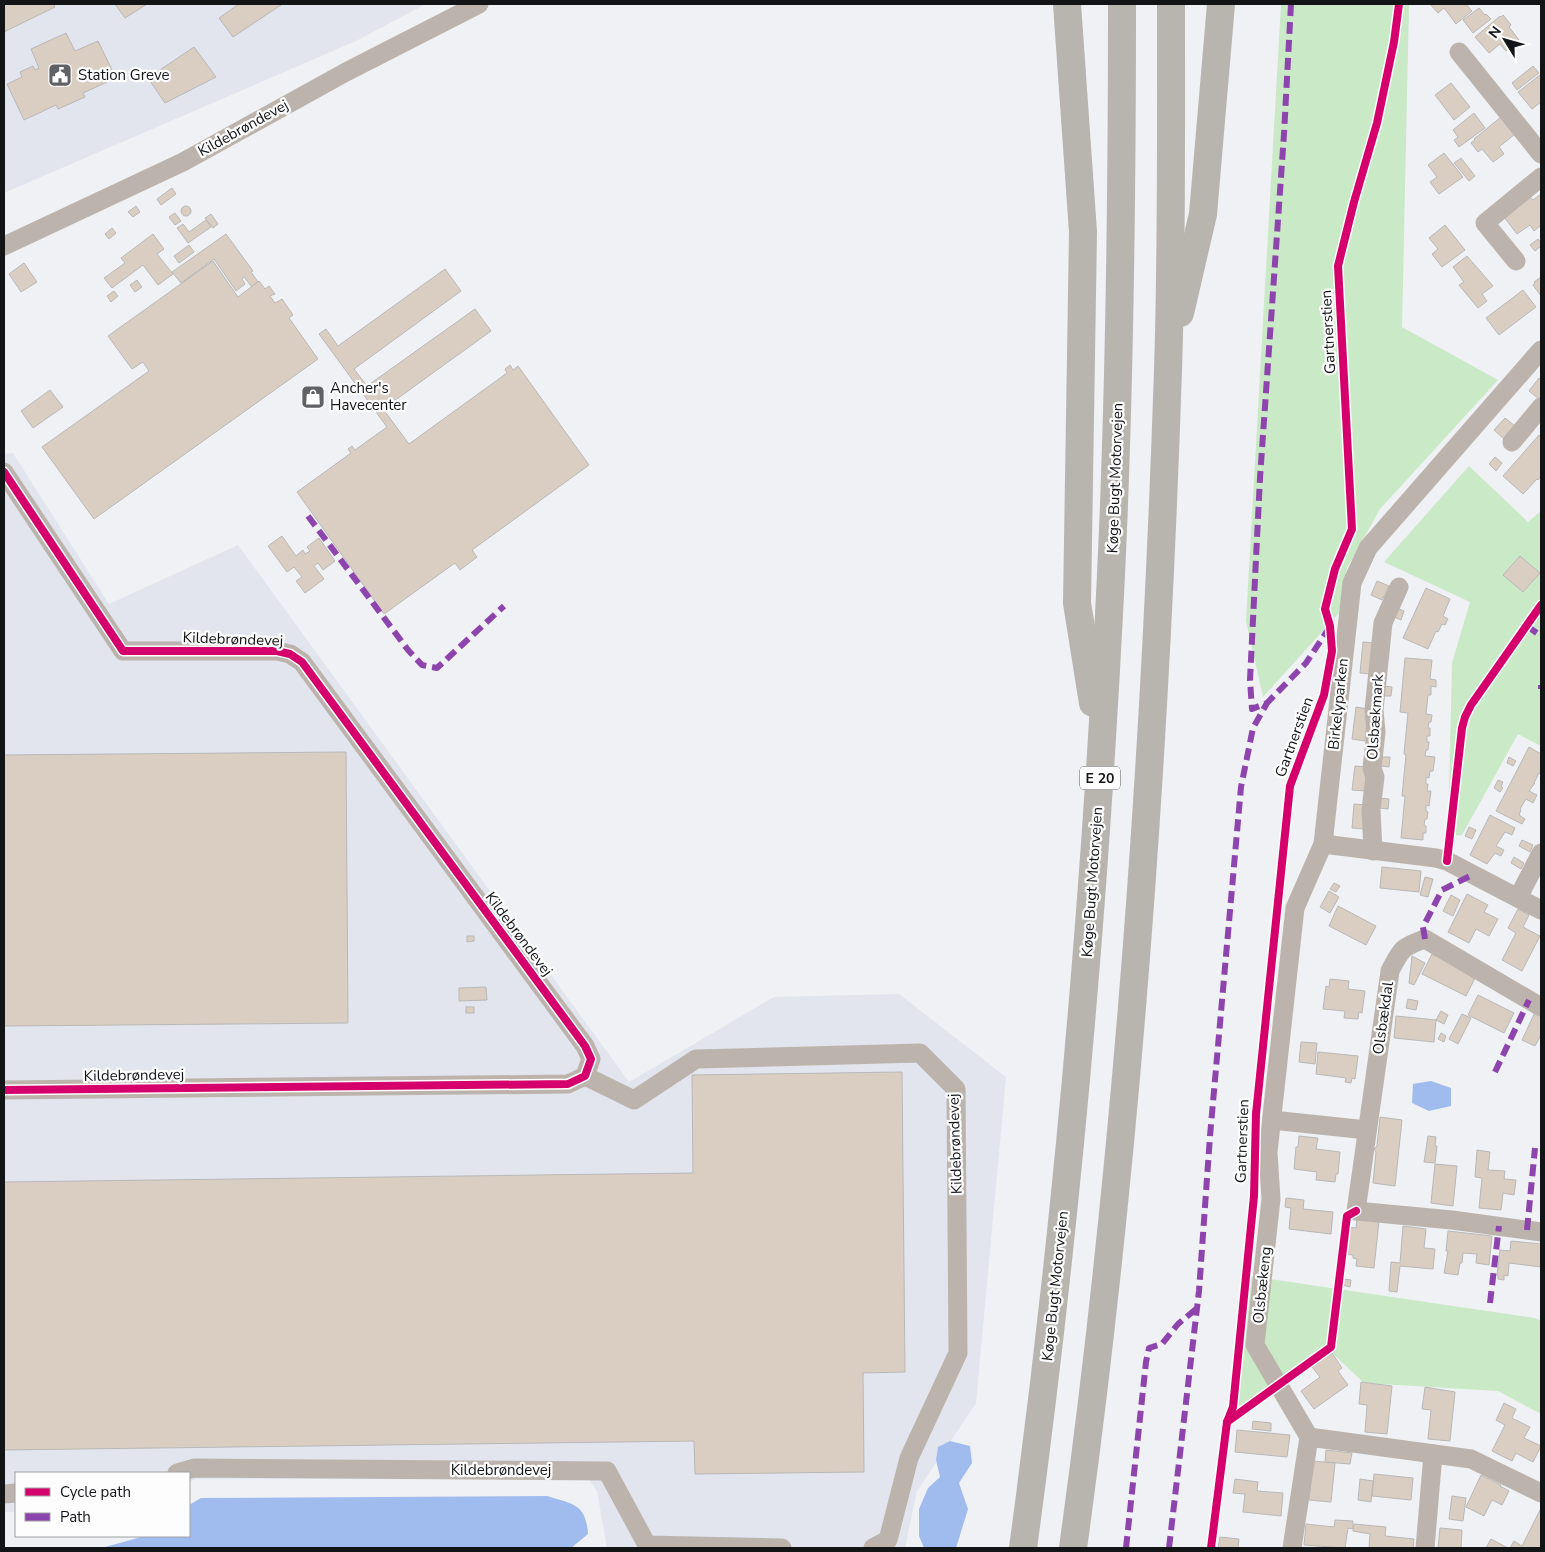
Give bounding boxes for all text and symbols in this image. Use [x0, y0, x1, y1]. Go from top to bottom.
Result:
north arrow [1480, 15, 1530, 65]
text: N [1484, 23, 1506, 42]
public building icon: Station Greve [47, 62, 73, 88]
place label: Station Greve [78, 65, 170, 85]
street label: Kildebrøndevej [194, 95, 292, 161]
street label: Gartnerstien [1316, 290, 1340, 374]
place label: Ancher's Havecenter [330, 378, 407, 415]
shop icon: Ancher's Havecenter [300, 384, 326, 410]
street label: Køge Bugt Motorvejen [1102, 402, 1128, 554]
street label: Kildebrøndevej [182, 627, 284, 651]
street label: Birkelyparken [1323, 657, 1353, 751]
street label: Olsbækmark [1362, 673, 1388, 761]
street label: Gartnerstien [1270, 694, 1318, 780]
road number: E 20 [1080, 766, 1120, 790]
street label: Køge Bugt Motorvejen [1077, 806, 1107, 958]
street label: Kildebrøndevej [481, 888, 557, 980]
street label: Olsbækdal [1368, 980, 1398, 1056]
street label: Kildebrøndevej [84, 1064, 184, 1086]
street label: Kildebrøndevej [943, 1093, 967, 1195]
street label: Gartnerstien [1231, 1099, 1253, 1183]
street label: Køge Bugt Motorvejen [1037, 1210, 1073, 1362]
street label: Olsbækeng [1248, 1245, 1276, 1325]
street label: Kildebrøndevej [451, 1460, 551, 1480]
legend [15, 1472, 190, 1537]
text: Cycle path [60, 1482, 131, 1502]
text: Path [60, 1507, 91, 1527]

